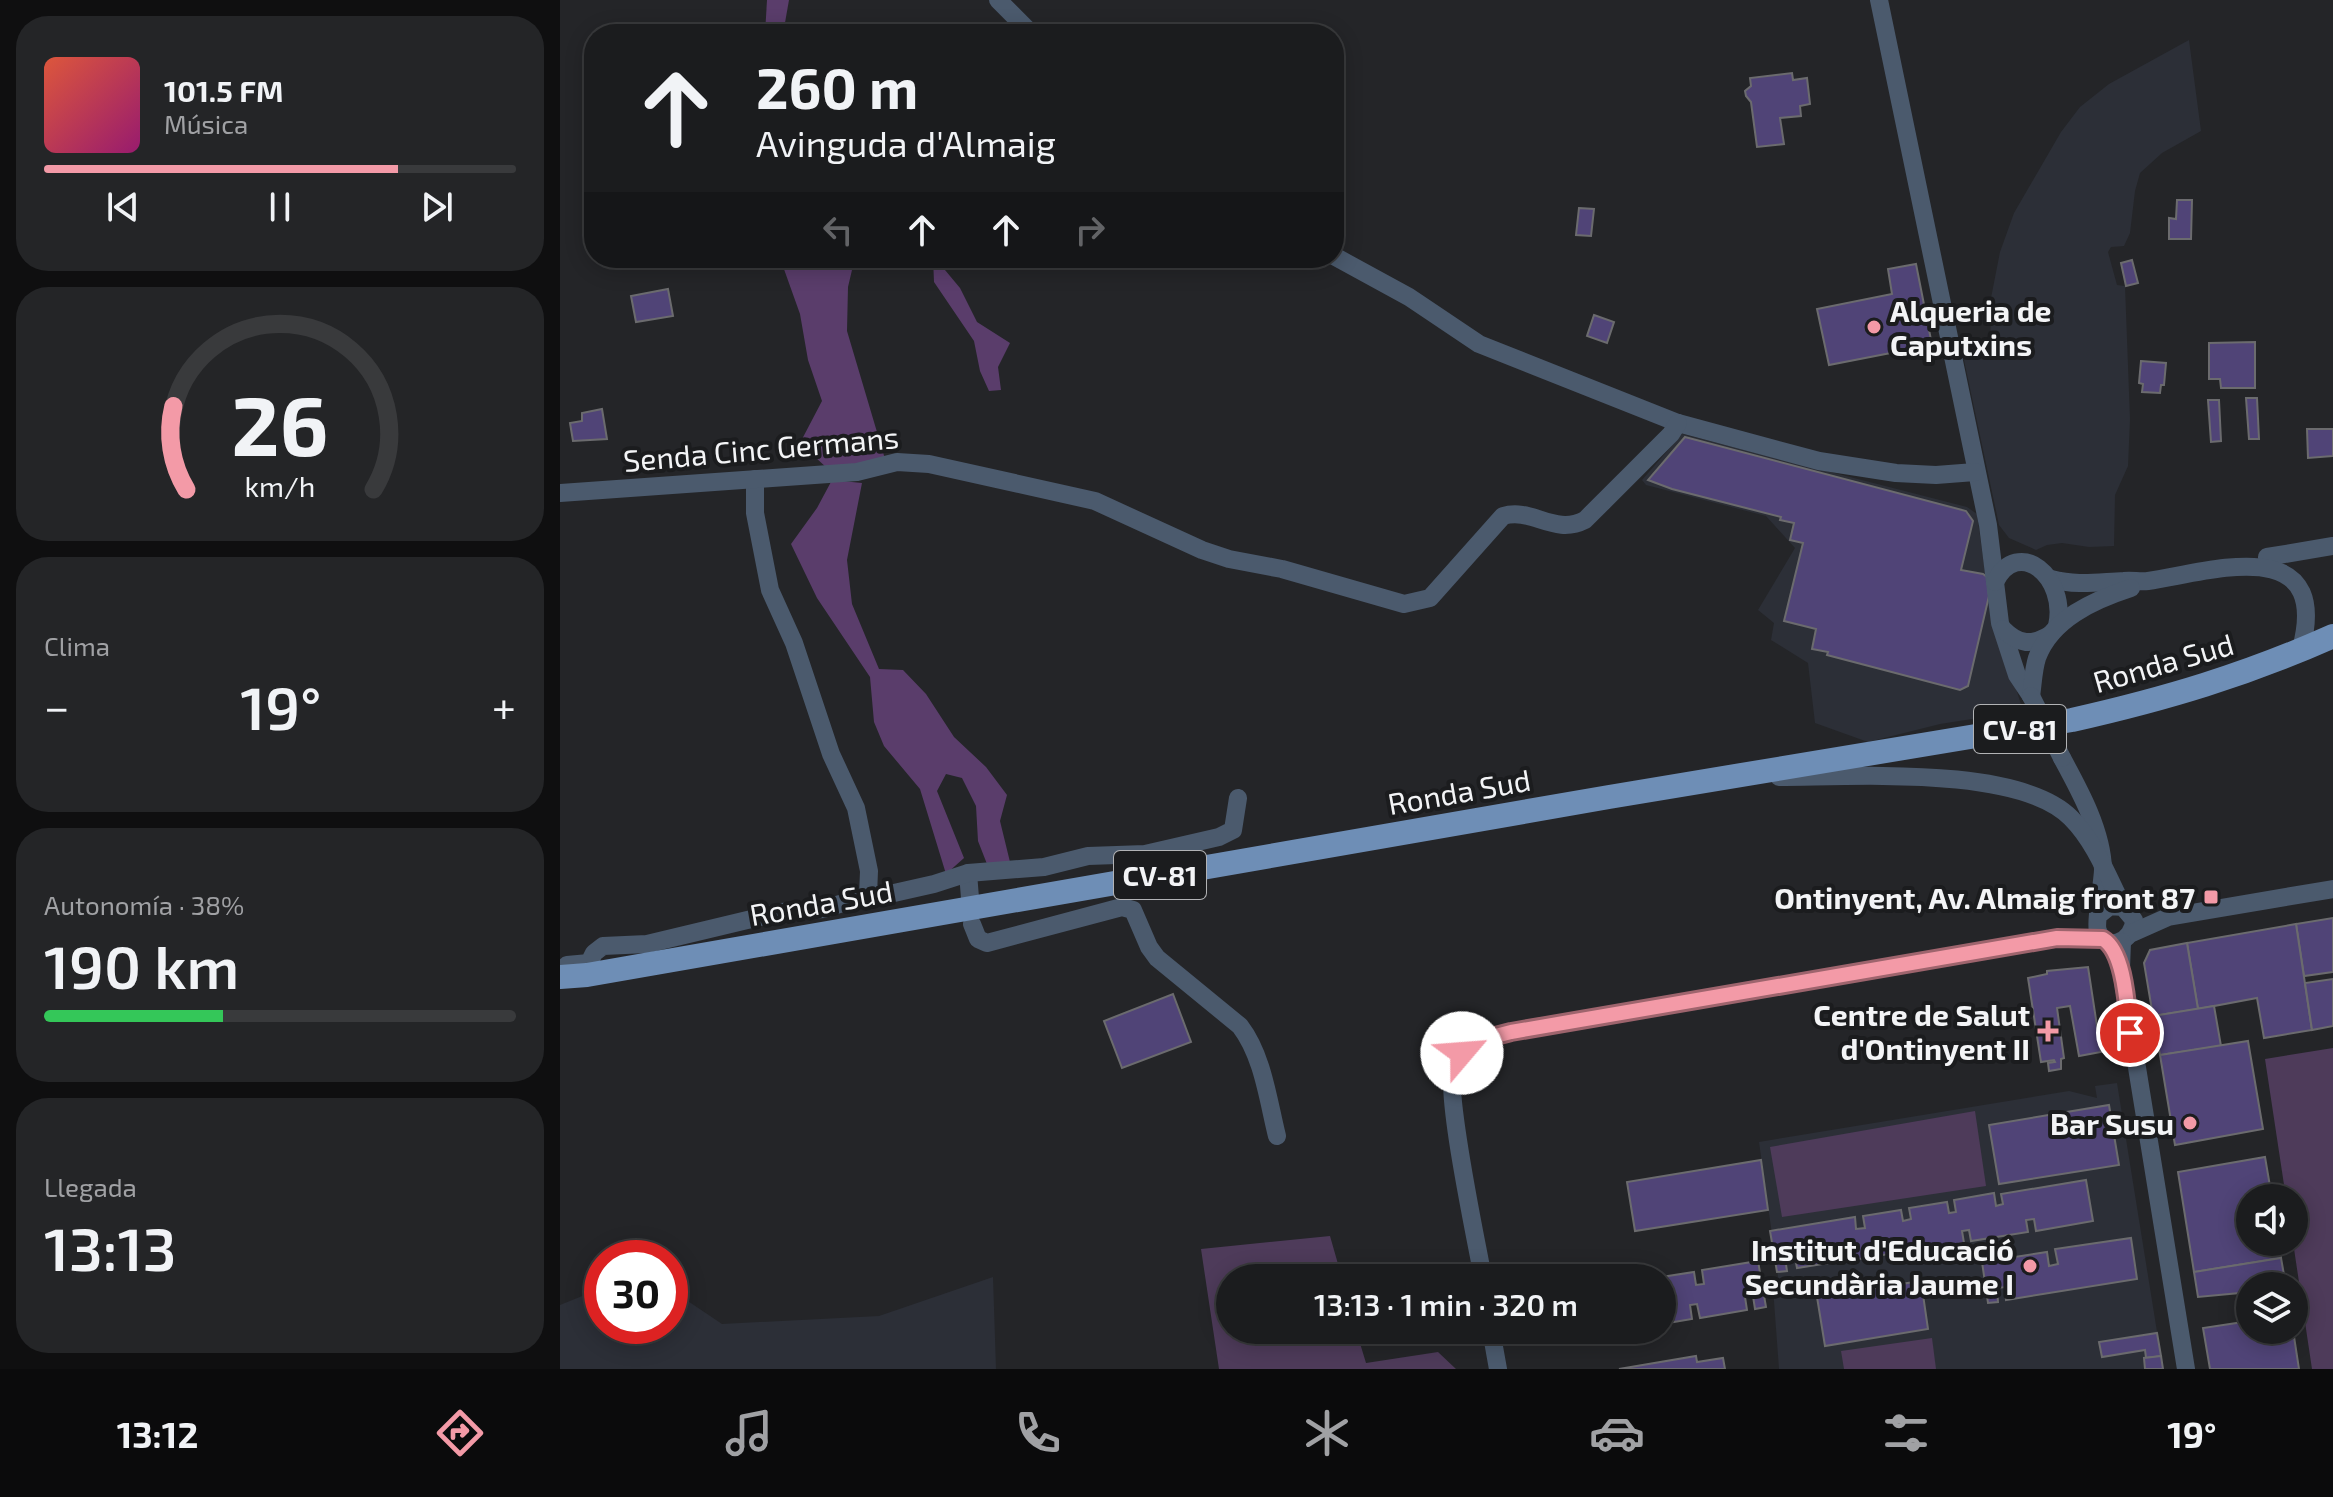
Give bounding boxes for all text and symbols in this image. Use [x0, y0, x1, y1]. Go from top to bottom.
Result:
text: 260 m [756, 53, 918, 120]
icon: ahead [624, 56, 728, 160]
text: 101.5 FM [164, 72, 283, 108]
text: Música [164, 108, 248, 139]
text: Avinguda d'Almaig [756, 121, 1056, 164]
icon: previous [101, 185, 145, 229]
icon: pause [258, 185, 302, 229]
icon: next [415, 185, 459, 229]
icon: left [816, 208, 860, 252]
icon: ahead [900, 208, 944, 252]
icon: ahead [984, 208, 1028, 252]
icon: right [1068, 208, 1112, 252]
place label: Alqueria de Caputxins [1890, 292, 2051, 362]
marker: Alqueria de Caputxins [1865, 318, 1883, 336]
text: 26 [231, 372, 329, 472]
street label: Senda Cinc Germans [622, 418, 900, 478]
text: km/h [245, 468, 315, 503]
street label: Ronda Sud [2089, 625, 2237, 699]
text: Clima [44, 630, 110, 661]
text: 19° [240, 670, 321, 742]
text: − [44, 679, 70, 732]
text: + [492, 679, 516, 732]
road number: CV-81 [1974, 705, 2066, 753]
street label: Ronda Sud [1385, 761, 1533, 821]
road number: CV-81 [1114, 851, 1206, 899]
street label: Ronda Sud [747, 872, 895, 932]
place label: Ontinyent, Av. Almaig front 87 [1774, 879, 2195, 916]
marker: Ontinyent, Av. Almaig front 87 [2202, 888, 2220, 906]
text: Autonomía · 38% [44, 889, 244, 920]
text: 190 km [44, 929, 239, 1001]
place label: Centre de Salut d'Ontinyent II [1813, 996, 2030, 1067]
pin [2096, 999, 2164, 1067]
position arrow [1420, 1011, 1504, 1095]
icon: arrive [2108, 1011, 2152, 1055]
marker: Centre de Salut d'Ontinyent II [2037, 1020, 2059, 1042]
place label: Bar Susu [2050, 1105, 2174, 1141]
marker: Bar Susu [2181, 1114, 2199, 1132]
text: Llegada [44, 1171, 137, 1202]
map controls [2236, 1184, 2308, 1344]
button: sound [2236, 1184, 2308, 1256]
text: 13:13 [44, 1211, 176, 1283]
place label: Institut d'Educació Secundària Jaume I [1745, 1231, 2014, 1301]
speed limit sign: 30 [584, 1240, 688, 1344]
marker: Institut d'Educació Secundària Jaume I [2021, 1257, 2039, 1275]
button: layers [2236, 1272, 2308, 1344]
text: 13:13 · 1 min · 320 m [1314, 1286, 1578, 1322]
icon: directions [432, 1405, 488, 1461]
icon: music [721, 1405, 777, 1461]
icon: phone [1010, 1405, 1066, 1461]
icon: climate [1299, 1405, 1355, 1461]
icon: car [1589, 1405, 1645, 1461]
icon: filters [1878, 1405, 1934, 1461]
text: 13:12 [117, 1412, 198, 1455]
text: 19° [2167, 1412, 2216, 1455]

